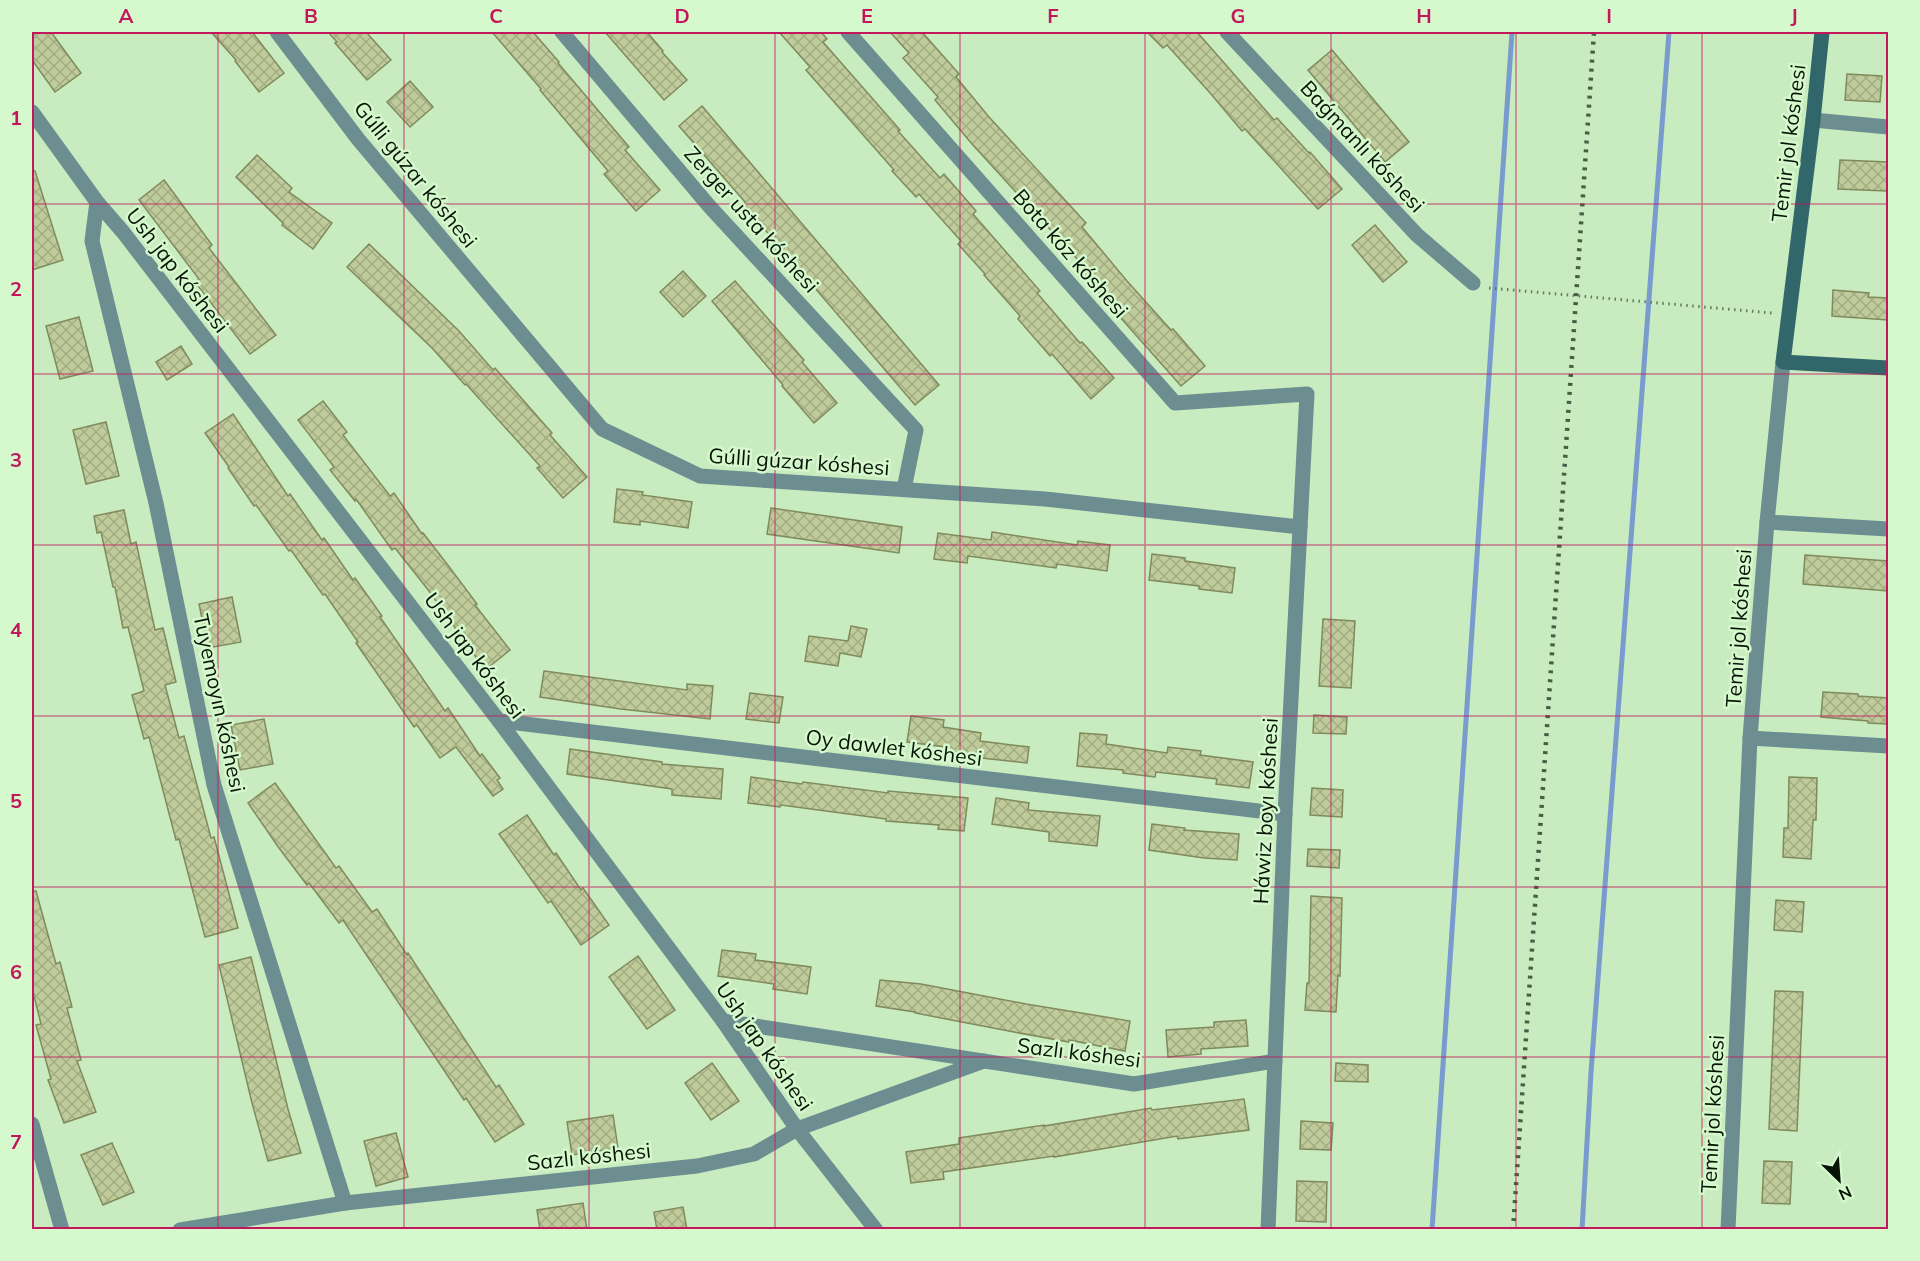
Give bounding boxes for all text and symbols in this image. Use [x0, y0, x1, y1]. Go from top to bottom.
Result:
text: A [119, 3, 134, 28]
text: B [304, 3, 318, 28]
text: C [489, 3, 503, 28]
text: D [674, 3, 690, 28]
text: E [861, 3, 873, 28]
text: F [1047, 3, 1059, 28]
text: G [1231, 3, 1245, 28]
text: H [1416, 3, 1432, 28]
text: I [1606, 3, 1612, 28]
text: J [1790, 3, 1798, 28]
street label: Temir jol kóshesi [1765, 63, 1811, 223]
street label: Baǵmanlı kóshesi [1295, 75, 1431, 217]
street label: Gúlli gúzar kóshesi [349, 95, 483, 253]
text: 1 [10, 105, 22, 130]
street label: Zerger usta kóshesi [679, 140, 825, 298]
street label: Bota kóz kóshesi [1008, 183, 1134, 323]
street label: Ush jap kóshesi [121, 202, 235, 338]
text: 2 [10, 276, 22, 301]
street label: Gúlli gúzar kóshesi [708, 442, 890, 480]
text: 3 [10, 447, 22, 472]
street label: Temir jol kóshesi [1719, 548, 1757, 708]
street label: Ush jap kóshesi [419, 587, 531, 723]
street label: Tuyemoyın kóshesi [188, 611, 252, 795]
text: 4 [10, 617, 22, 642]
street label: Háwiz boyı kóshesi [1247, 717, 1283, 905]
street label: Oy dawlet kóshesi [804, 723, 984, 771]
text: 5 [10, 788, 22, 813]
text: 6 [10, 959, 22, 984]
street label: Ush jap kóshesi [711, 977, 819, 1115]
street label: Sazlı kóshesi [1016, 1032, 1142, 1072]
street label: Temir jol kóshesi [1695, 1034, 1729, 1194]
text: 7 [10, 1129, 22, 1154]
street label: Sazlı kóshesi [526, 1137, 652, 1175]
north arrow [1809, 1150, 1869, 1210]
text: N [1836, 1182, 1855, 1205]

